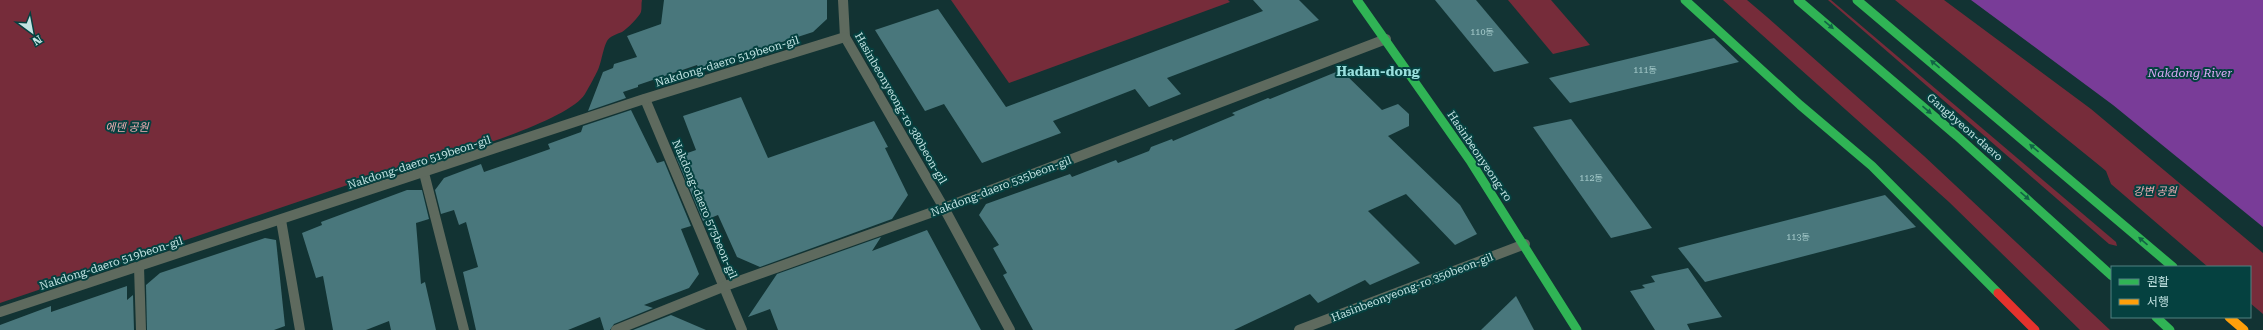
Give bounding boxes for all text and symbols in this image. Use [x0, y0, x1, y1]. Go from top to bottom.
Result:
north arrow [12, 12, 52, 52]
one-way arrow [1823, 20, 1834, 29]
house number: 110동 [1470, 27, 1494, 37]
street label: Hasinbeonyeong-ro 380beon-gil [852, 30, 950, 187]
text: N [30, 32, 44, 48]
street label: Nakdong-daero 519beon-gil [654, 33, 801, 90]
one-way arrow [1929, 59, 1940, 68]
district label: Hadan-dong [1336, 64, 1420, 79]
house number: 111동 [1633, 65, 1657, 75]
water label: Nakdong River [2147, 66, 2232, 80]
street label: Gangbyeon-daero [1924, 91, 2005, 164]
one-way arrow [1922, 105, 1932, 114]
street label: Hasinbeonyeong-ro [1445, 109, 1515, 204]
park label: 에덴 공원 [105, 121, 150, 134]
street label: Nakdong-daero 519beon-gil [346, 133, 493, 192]
street label: Nakdong-daero 575beon-gil [669, 138, 740, 281]
one-way arrow [2029, 143, 2039, 152]
street label: Nakdong-daero 535beon-gil [929, 153, 1074, 219]
house number: 112동 [1579, 173, 1603, 183]
park label: 강변 공원 [2133, 185, 2178, 198]
one-way arrow [2019, 191, 2030, 200]
house number: 113동 [1786, 232, 1810, 242]
street label: Nakdong-daero 519beon-gil [38, 234, 185, 293]
one-way arrow [2138, 237, 2149, 246]
street label: Hasinbeonyeong-ro 350beon-gil [1329, 250, 1496, 324]
legend [2111, 266, 2251, 318]
text: 원활 [2147, 275, 2169, 289]
text: 서행 [2147, 295, 2169, 309]

